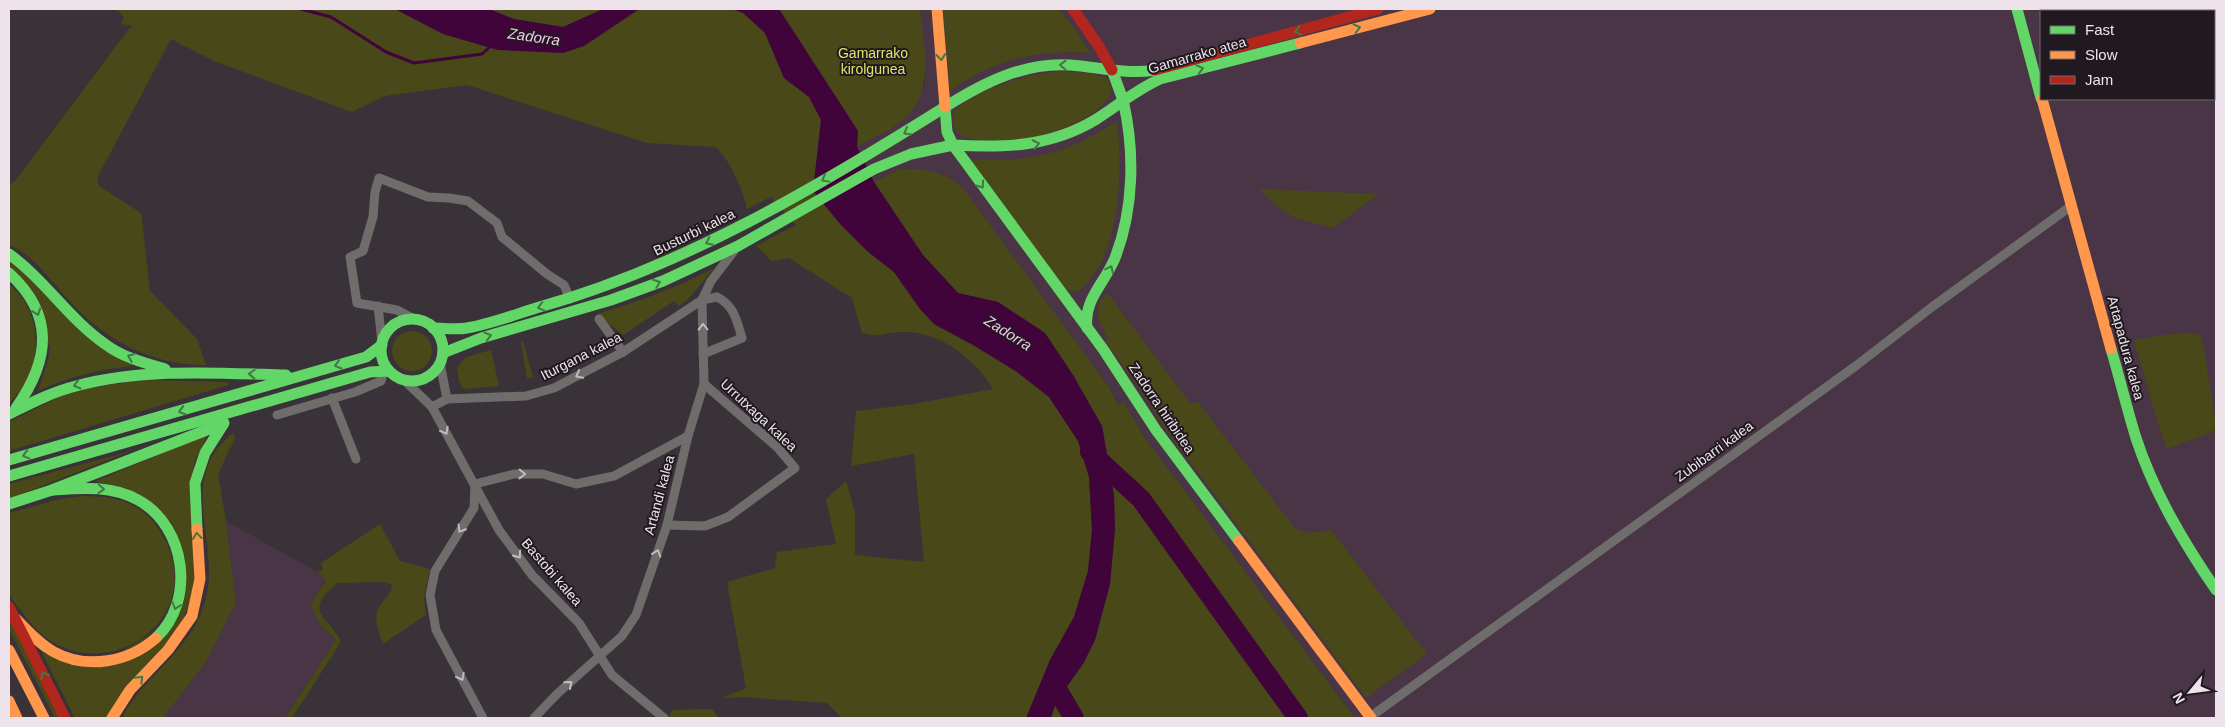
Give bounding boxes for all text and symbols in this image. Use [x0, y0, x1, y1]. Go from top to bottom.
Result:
legend [2040, 10, 2215, 100]
text: Fast [2085, 21, 2115, 38]
one-way arrow [1352, 23, 1361, 34]
water label: Zadorra [506, 24, 561, 49]
one-way arrow [1294, 25, 1302, 35]
street label: Gamarrako atea [1146, 33, 1248, 77]
park label: Gamarrako kirolgunea [838, 45, 908, 77]
text: Slow [2085, 46, 2118, 63]
one-way arrow [935, 54, 946, 62]
one-way arrow [1059, 59, 1067, 70]
one-way arrow [1195, 64, 1203, 74]
text: Jam [2085, 71, 2113, 88]
one-way arrow [903, 126, 912, 136]
one-way arrow [1031, 139, 1040, 150]
one-way arrow [821, 173, 830, 183]
one-way arrow [975, 179, 984, 189]
street label: Busturbi kalea [651, 205, 738, 259]
one-way arrow [705, 236, 714, 246]
one-way arrow [1104, 265, 1114, 274]
one-way arrow [652, 279, 661, 290]
street label: Artapadura kalea [2104, 294, 2148, 402]
one-way arrow [537, 301, 546, 312]
one-way arrow [31, 307, 41, 315]
water label: Zadorra [981, 311, 1035, 354]
one-way arrow [697, 322, 708, 330]
street label: Iturgana kalea [538, 329, 624, 383]
one-way arrow [484, 331, 492, 341]
one-way arrow [127, 353, 136, 363]
one-way arrow [334, 359, 342, 369]
street label: Zadorra hiribidea [1126, 360, 1198, 457]
one-way arrow [576, 368, 585, 378]
one-way arrow [248, 369, 256, 380]
street label: Urrutxaga kalea [717, 375, 801, 455]
one-way arrow [73, 380, 81, 390]
one-way arrow [178, 405, 186, 415]
street label: Zubibarri kalea [1672, 417, 1756, 485]
one-way arrow [438, 426, 448, 435]
one-way arrow [21, 449, 30, 460]
street label: Artandi kalea [641, 453, 677, 537]
one-way arrow [519, 469, 527, 479]
one-way arrow [97, 484, 105, 495]
one-way arrow [457, 523, 467, 532]
one-way arrow [192, 532, 203, 540]
street label: Bastobi kalea [518, 535, 586, 609]
one-way arrow [512, 549, 521, 559]
one-way arrow [651, 549, 661, 557]
one-way arrow [172, 601, 182, 610]
north arrow [2165, 667, 2215, 717]
one-way arrow [40, 671, 50, 680]
one-way arrow [454, 671, 464, 680]
one-way arrow [134, 676, 143, 685]
one-way arrow [563, 681, 572, 690]
text: N [2169, 690, 2188, 707]

